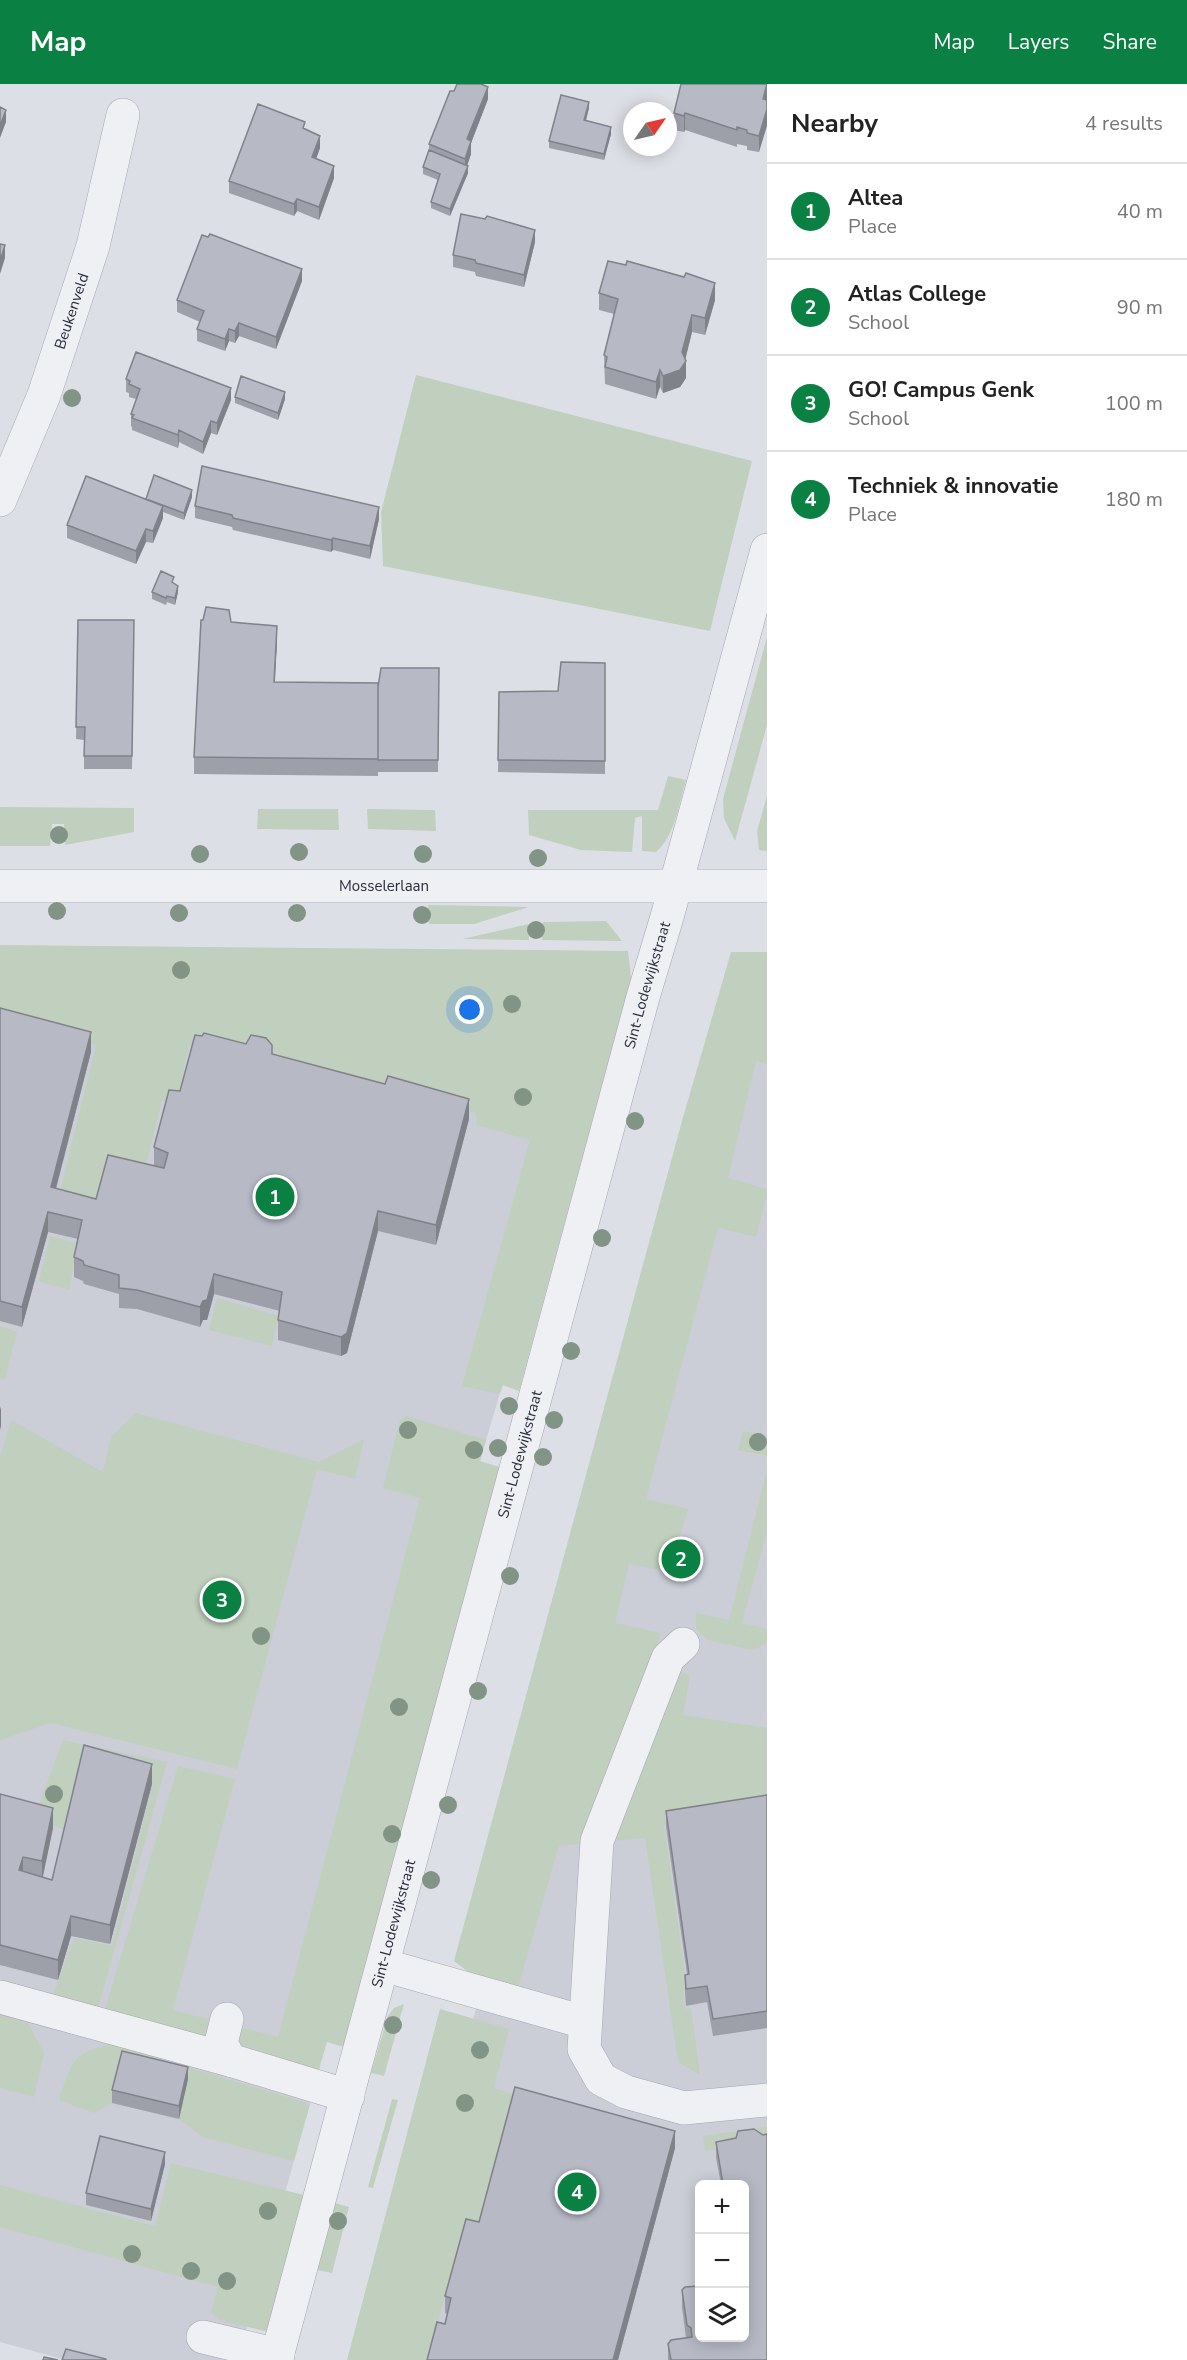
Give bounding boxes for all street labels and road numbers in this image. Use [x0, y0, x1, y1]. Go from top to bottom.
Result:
street label: Beukenveld [50, 271, 93, 352]
street label: Mosselerlaan [339, 876, 429, 896]
street label: Sint-Lodewijkstraat [619, 918, 675, 1051]
street label: Sint-Lodewijkstraat [493, 1387, 547, 1520]
street label: Sint-Lodewijkstraat [367, 1857, 420, 1990]

